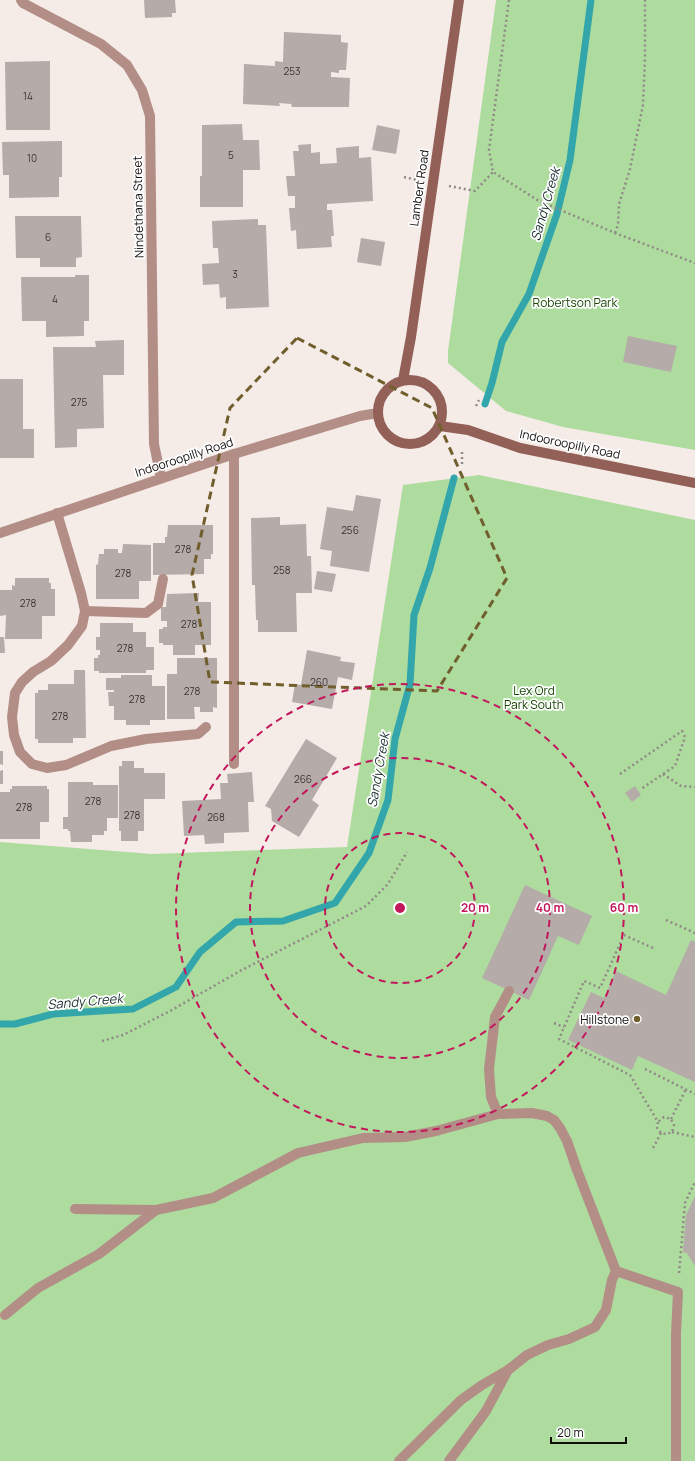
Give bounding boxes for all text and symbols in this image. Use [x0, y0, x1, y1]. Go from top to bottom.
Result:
house number: 253 [283, 64, 301, 78]
house number: 14 [23, 89, 33, 103]
house number: 5 [228, 148, 234, 162]
street label: Lambert Road [405, 149, 433, 227]
house number: 10 [27, 151, 37, 165]
street label: Nindethana Street [129, 156, 147, 258]
water label: Sandy Creek [526, 163, 565, 243]
house number: 6 [45, 230, 51, 244]
house number: 3 [232, 267, 238, 281]
house number: 4 [52, 292, 58, 306]
park label: Robertson Park [533, 294, 618, 311]
house number: 275 [71, 395, 87, 409]
street label: Indooroopilly Road [518, 425, 622, 463]
street label: Indooroopilly Road [133, 433, 235, 481]
house number: 256 [341, 523, 359, 537]
house number: 278 [175, 542, 191, 556]
house number: 258 [273, 563, 291, 577]
house number: 278 [115, 566, 131, 580]
house number: 278 [20, 596, 36, 610]
house number: 278 [181, 617, 197, 631]
house number: 278 [117, 641, 133, 655]
house number: 260 [310, 675, 328, 689]
park label: Lex Ord Park South [504, 682, 564, 713]
house number: 278 [184, 684, 200, 698]
house number: 278 [129, 692, 145, 706]
house number: 278 [52, 709, 68, 723]
water label: Sandy Creek [363, 729, 394, 809]
house number: 266 [294, 772, 312, 786]
house number: 278 [85, 794, 101, 808]
house number: 278 [16, 800, 32, 814]
house number: 278 [124, 808, 140, 822]
house number: 268 [207, 810, 225, 824]
text: 20 m [461, 899, 489, 916]
text: 40 m [536, 899, 564, 916]
text: 60 m [610, 899, 638, 916]
centre of rings [393, 901, 407, 915]
water label: Sandy Creek [47, 989, 126, 1013]
place label: Hillstone [580, 1011, 629, 1028]
marker: Hillstone [632, 1014, 642, 1024]
scale bar [551, 1419, 626, 1445]
text: 20 m [557, 1424, 584, 1441]

